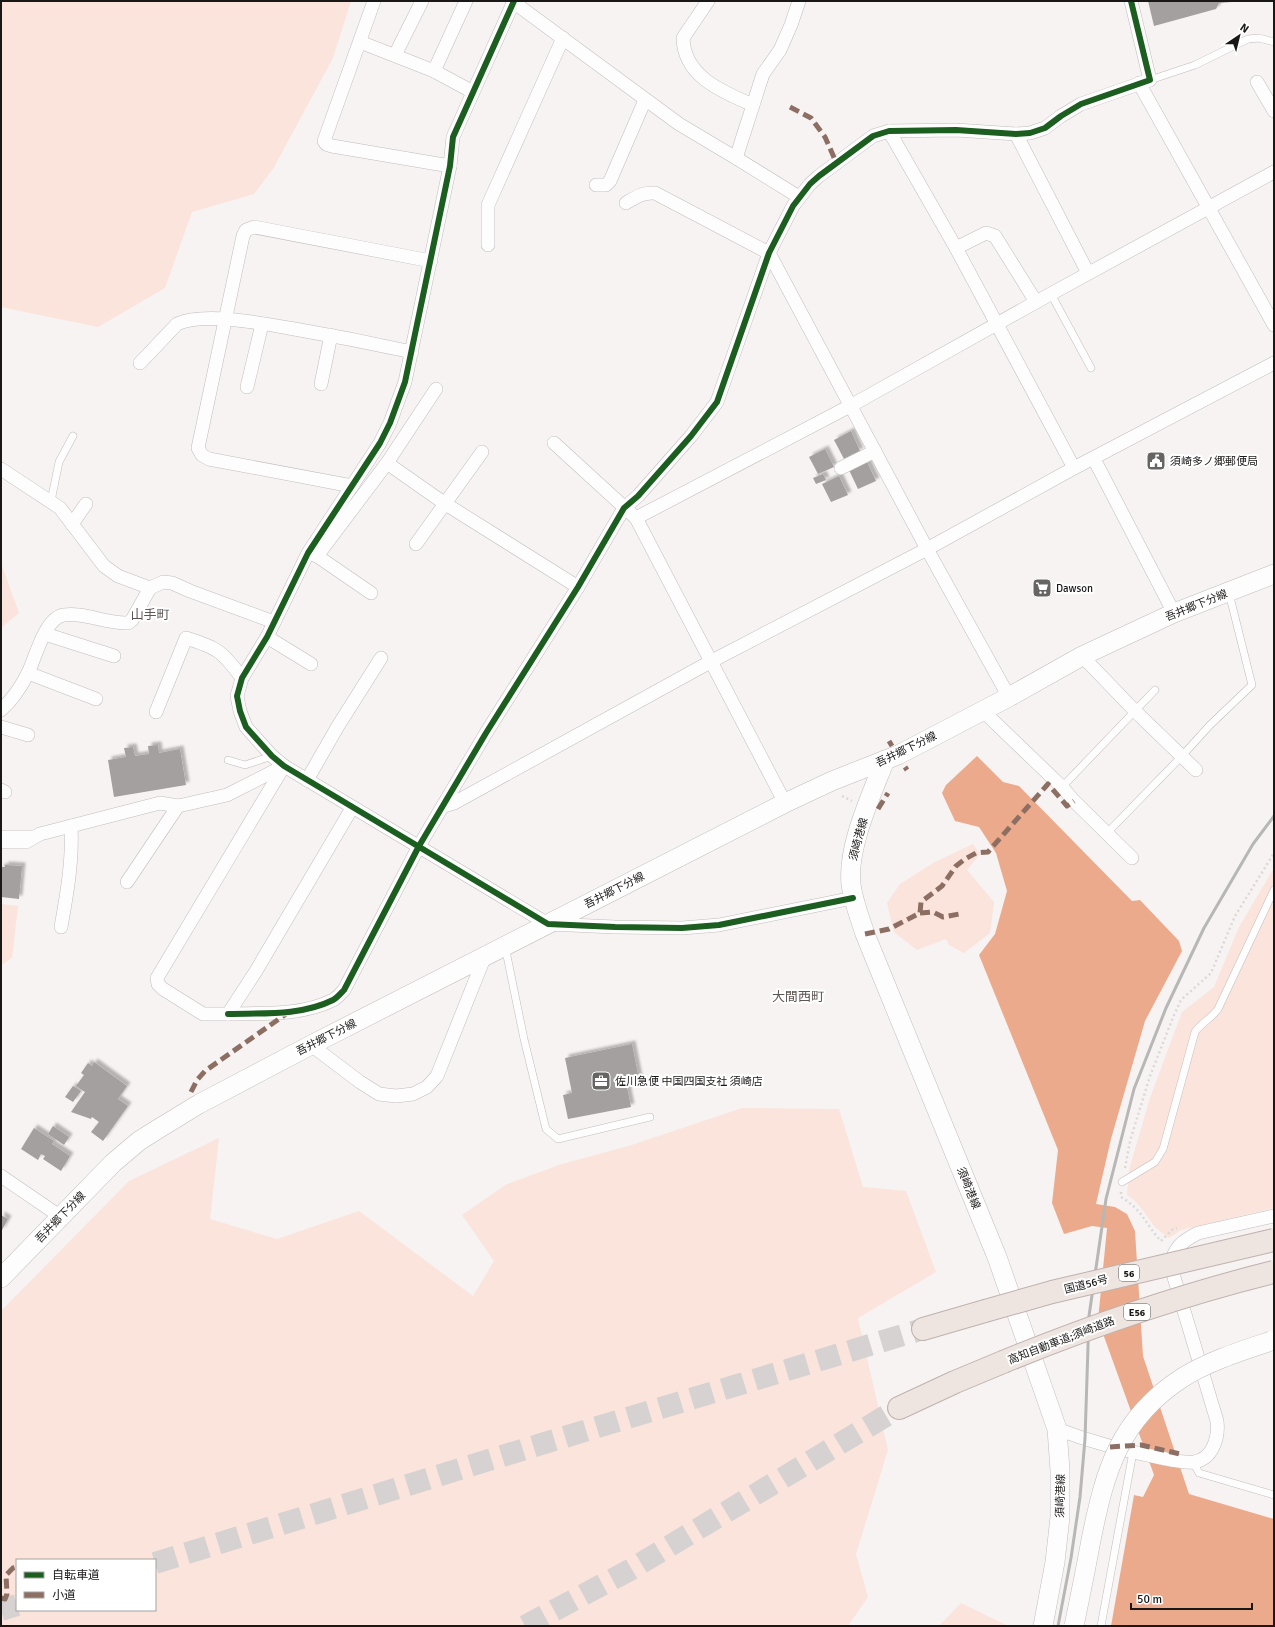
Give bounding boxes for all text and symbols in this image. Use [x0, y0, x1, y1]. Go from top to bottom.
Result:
north arrow [1219, 16, 1259, 56]
text: N [1238, 21, 1251, 36]
public building icon: 須崎多ノ郷郵便局 [1145, 450, 1167, 472]
place label: 須崎多ノ郷郵便局 [1170, 455, 1258, 468]
supermarket icon: Dawson [1031, 577, 1053, 599]
place label: Dawson [1056, 582, 1093, 595]
street label: 吾井郷下分線 [1163, 587, 1229, 624]
district label: 山手町 [130, 607, 170, 623]
street label: 吾井郷下分線 [874, 729, 939, 770]
street label: 須崎港線 [847, 816, 870, 862]
street label: 吾井郷下分線 [582, 870, 647, 911]
district label: 大間西町 [772, 989, 824, 1005]
street label: 吾井郷下分線 [294, 1017, 359, 1058]
office icon: 佐川急便 中国四国支社 須崎店 [590, 1070, 612, 1092]
place label: 佐川急便 中国四国支社 須崎店 [615, 1075, 763, 1088]
street label: 須崎港線 [954, 1165, 983, 1211]
street label: 吾井郷下分線 [33, 1189, 88, 1246]
road number: 56 [1119, 1265, 1139, 1281]
street label: 国道56号 [1063, 1273, 1109, 1296]
road number: E56 [1124, 1304, 1150, 1320]
street label: 高知自動車道;須崎道路 [1006, 1314, 1116, 1367]
street label: 須崎港線 [1054, 1474, 1067, 1518]
legend [16, 1559, 156, 1611]
text: 自転車道 [52, 1568, 100, 1583]
scale bar [1131, 1585, 1252, 1611]
text: 小道 [52, 1588, 76, 1603]
text: 50 m [1137, 1592, 1162, 1607]

